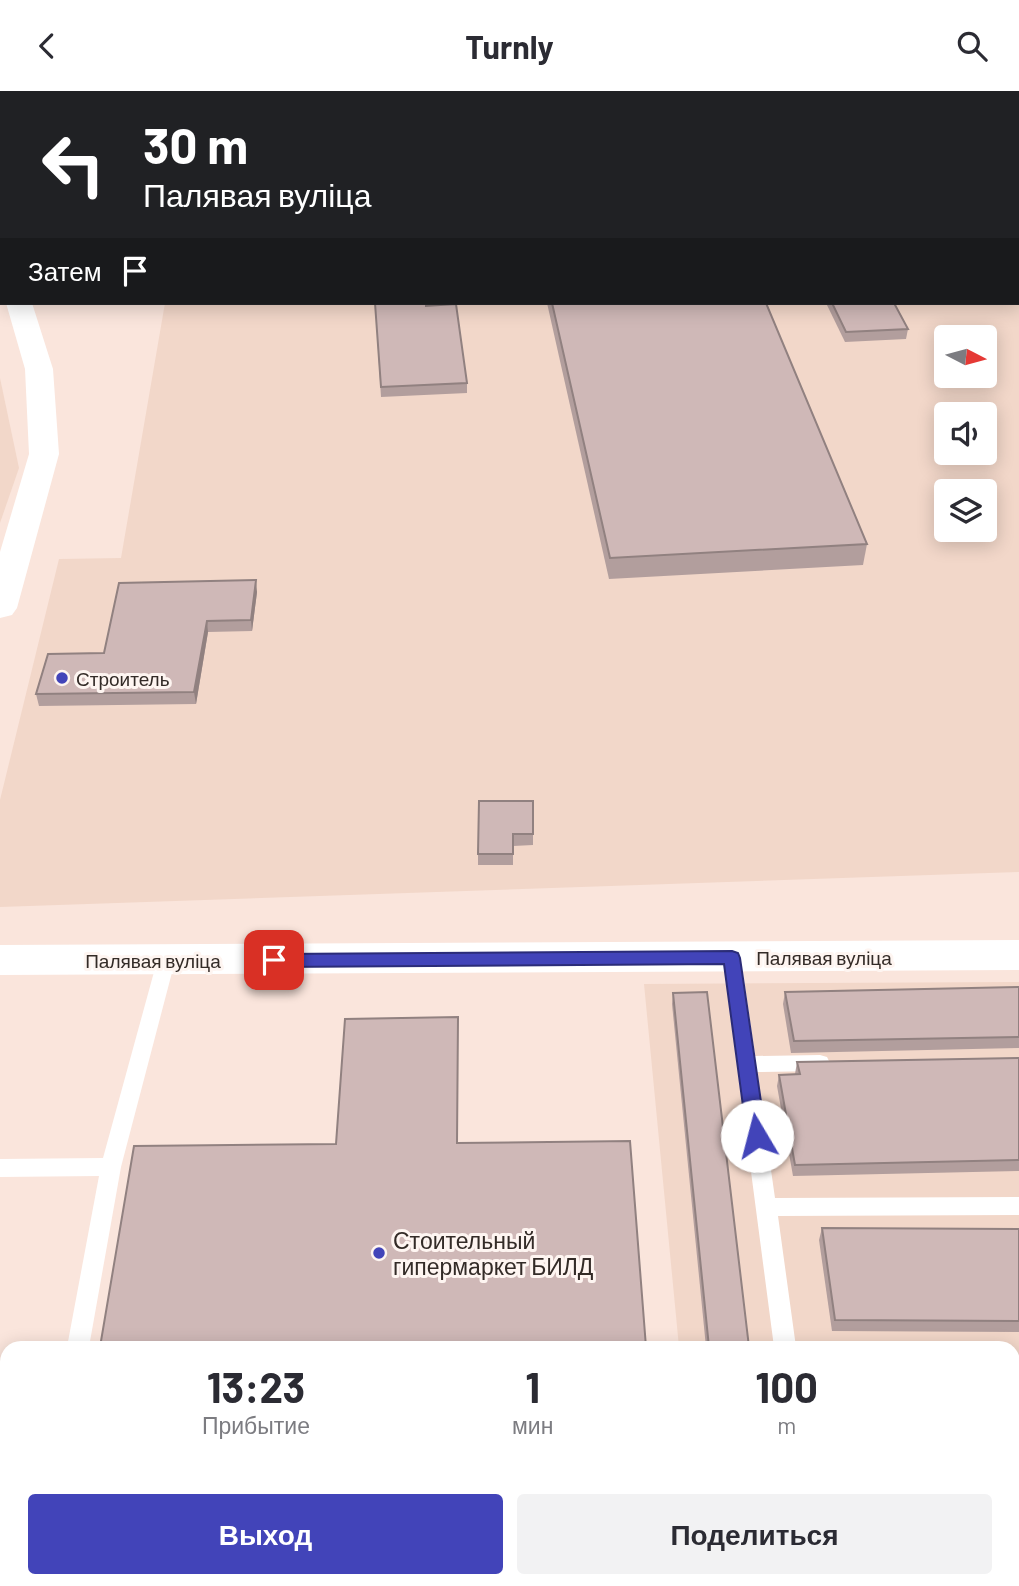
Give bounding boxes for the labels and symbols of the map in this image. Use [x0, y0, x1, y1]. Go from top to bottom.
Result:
north arrow [934, 325, 998, 389]
place label: Строитель [76, 667, 170, 690]
marker: Строитель [54, 670, 70, 686]
pin [244, 930, 304, 990]
street label: Палявая вуліца [756, 946, 892, 969]
street label: Палявая вуліца [85, 949, 221, 972]
position arrow [720, 1099, 794, 1173]
place label: Стоительный гипермаркет БИЛД [393, 1226, 594, 1280]
marker: Стоительный гипермаркет БИЛД [371, 1245, 387, 1261]

